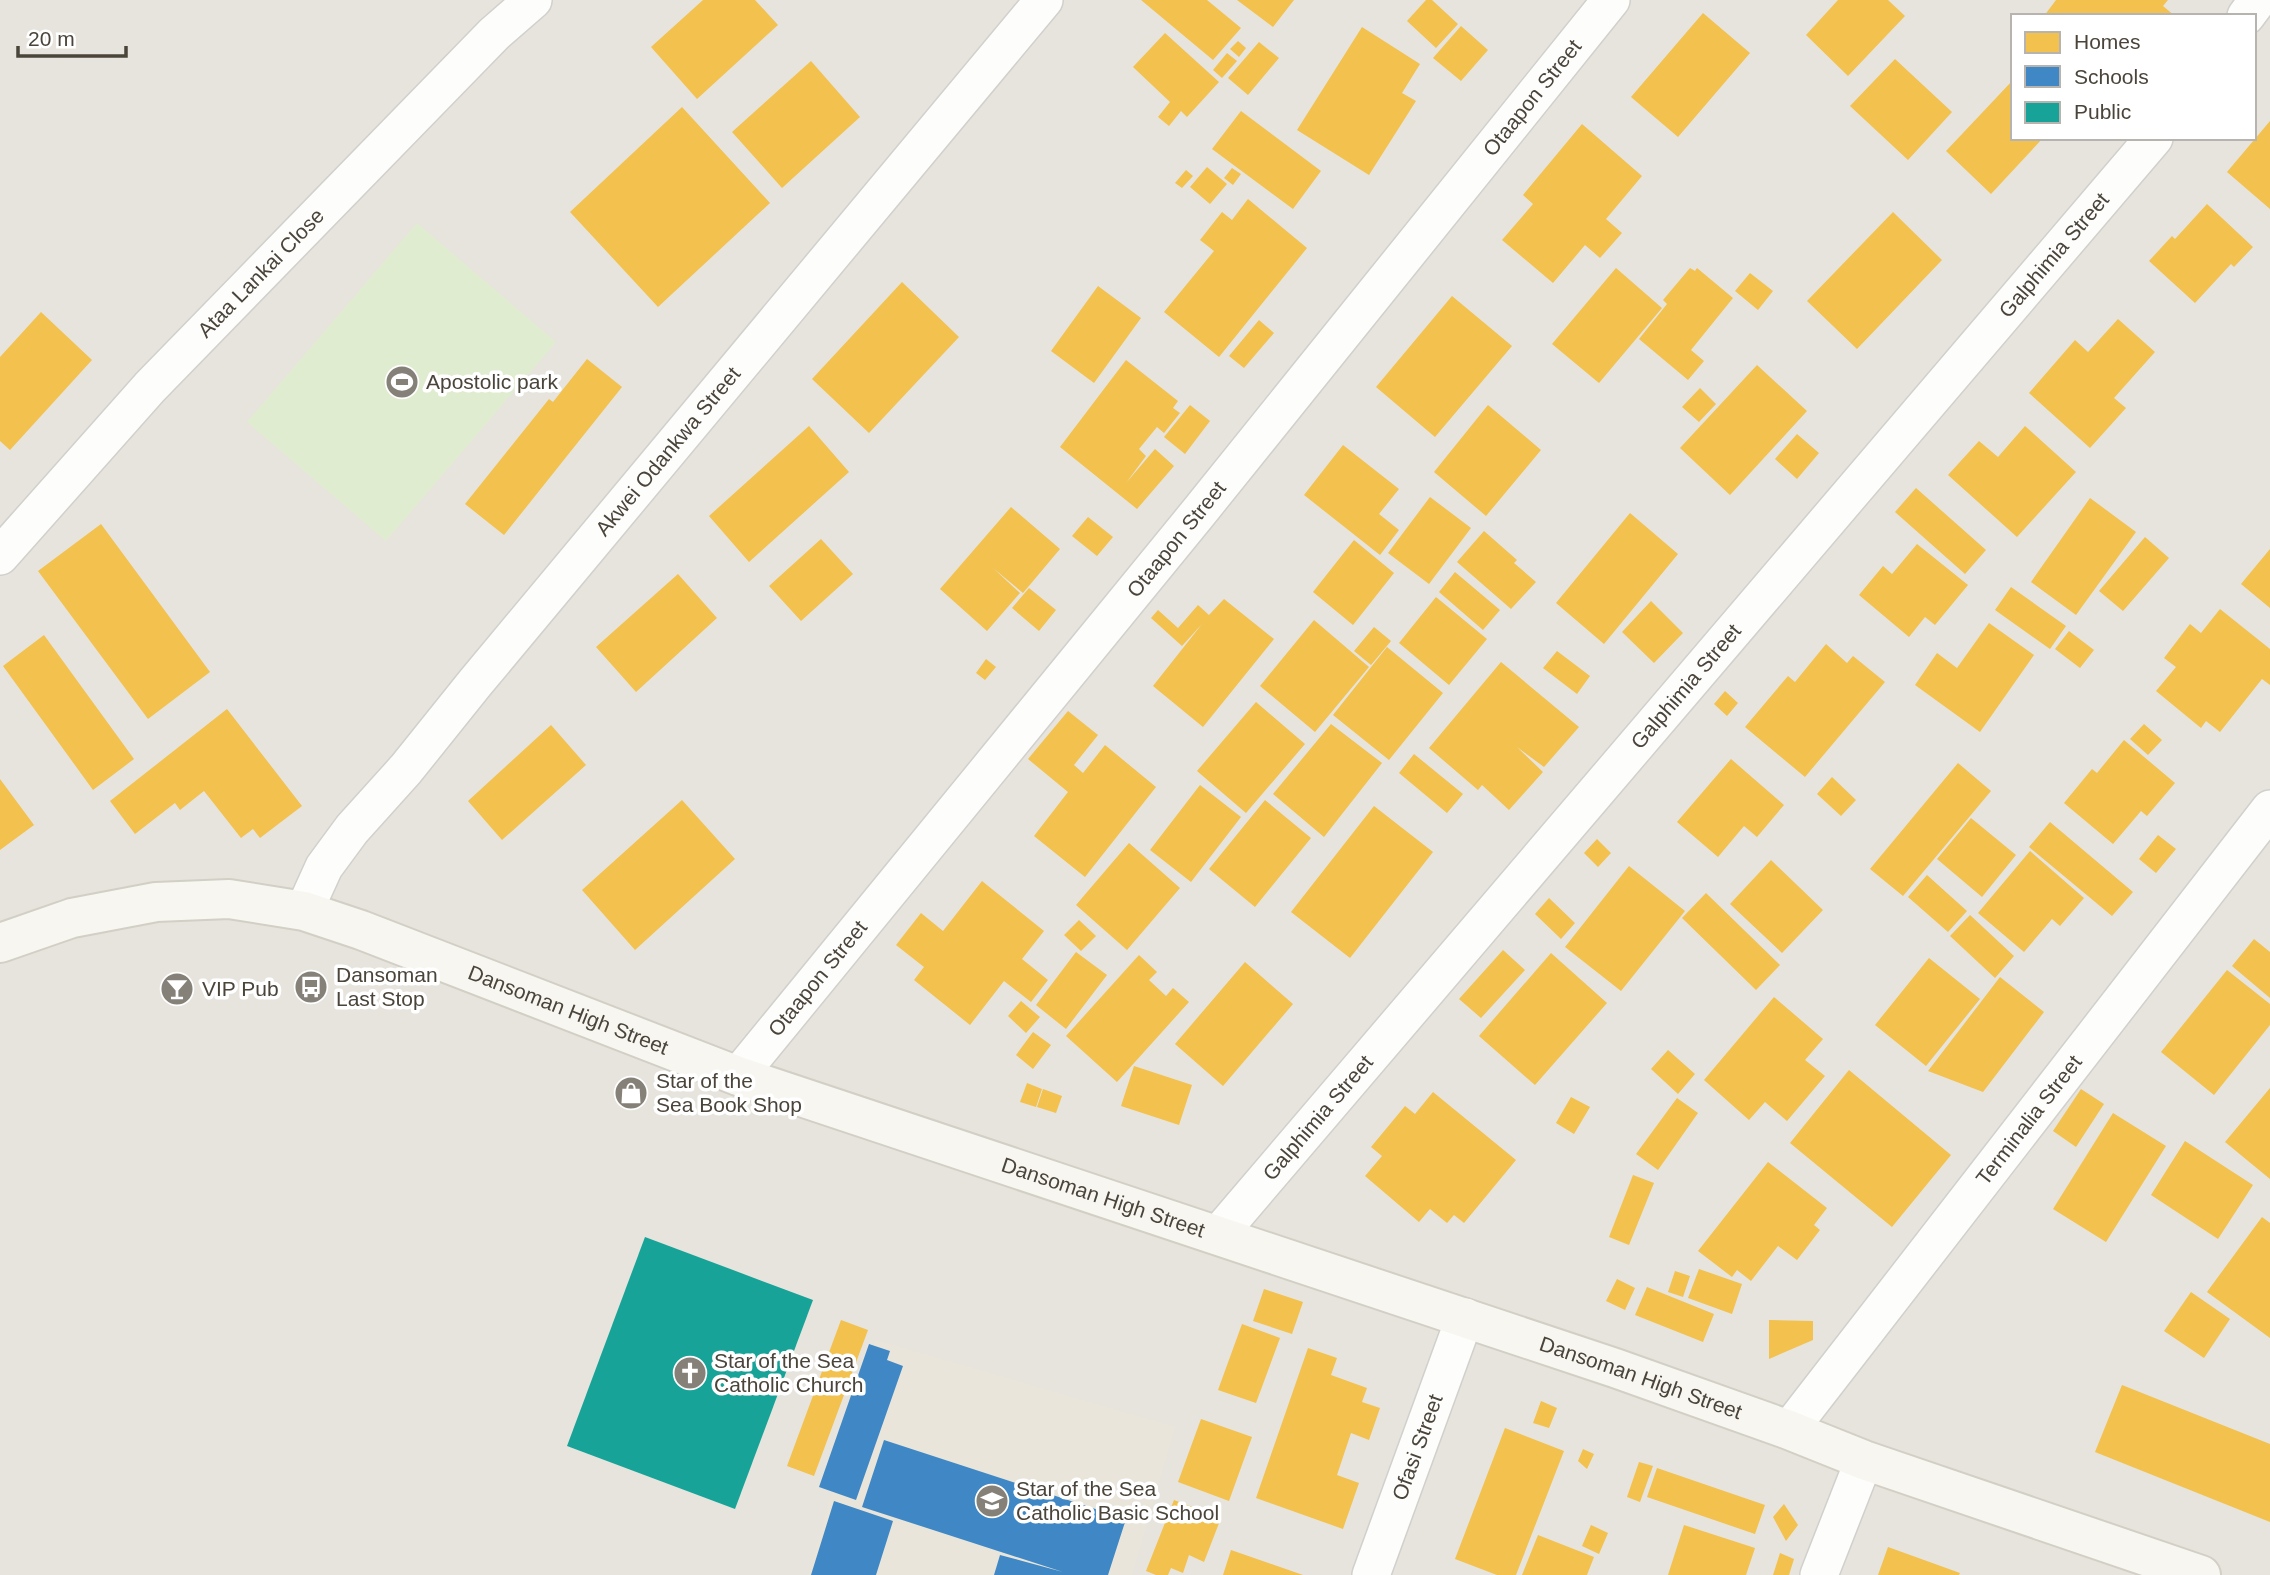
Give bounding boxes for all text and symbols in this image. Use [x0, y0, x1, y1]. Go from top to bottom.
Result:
scale bar [18, 14, 126, 58]
legend [2011, 14, 2256, 140]
text: 20 m [28, 27, 75, 50]
text: Homes [2074, 30, 2141, 53]
street label: Otaapon Street [1478, 35, 1586, 160]
text: Schools [2074, 65, 2149, 88]
text: Public [2074, 100, 2131, 123]
street label: Galphimia Street [1994, 188, 2113, 322]
street label: Ataa Lankai Close [193, 204, 328, 342]
street label: Akwei Odankwa Street [591, 362, 745, 540]
sports icon: Apostolic park [383, 363, 421, 401]
place label: Apostolic park [426, 370, 558, 393]
street label: Otaapon Street [1122, 476, 1230, 602]
street label: Galphimia Street [1626, 619, 1745, 753]
street label: Otaapon Street [763, 916, 871, 1041]
street label: Dansoman High Street [465, 961, 672, 1059]
place label: Dansoman Last Stop [336, 963, 438, 1010]
bus stop icon: Dansoman Last Stop [292, 968, 330, 1006]
bar icon: VIP Pub [158, 970, 196, 1008]
place label: VIP Pub [202, 977, 279, 1000]
street label: Galphimia Street [1258, 1050, 1377, 1185]
street label: Terminalia Street [1971, 1050, 2086, 1189]
place label: Star of the Sea Book Shop [656, 1069, 802, 1116]
shop icon: Star of the Sea Book Shop [612, 1074, 650, 1112]
street label: Dansoman High Street [999, 1153, 1208, 1242]
street label: Dansoman High Street [1537, 1332, 1745, 1423]
place label: Star of the Sea Catholic Church [714, 1349, 863, 1396]
church icon: Star of the Sea Catholic Church [671, 1354, 709, 1392]
street label: Ofasi Street [1387, 1391, 1447, 1503]
place label: Star of the Sea Catholic Basic School [1016, 1477, 1219, 1524]
school or university icon: Star of the Sea Catholic Basic School [973, 1482, 1011, 1520]

